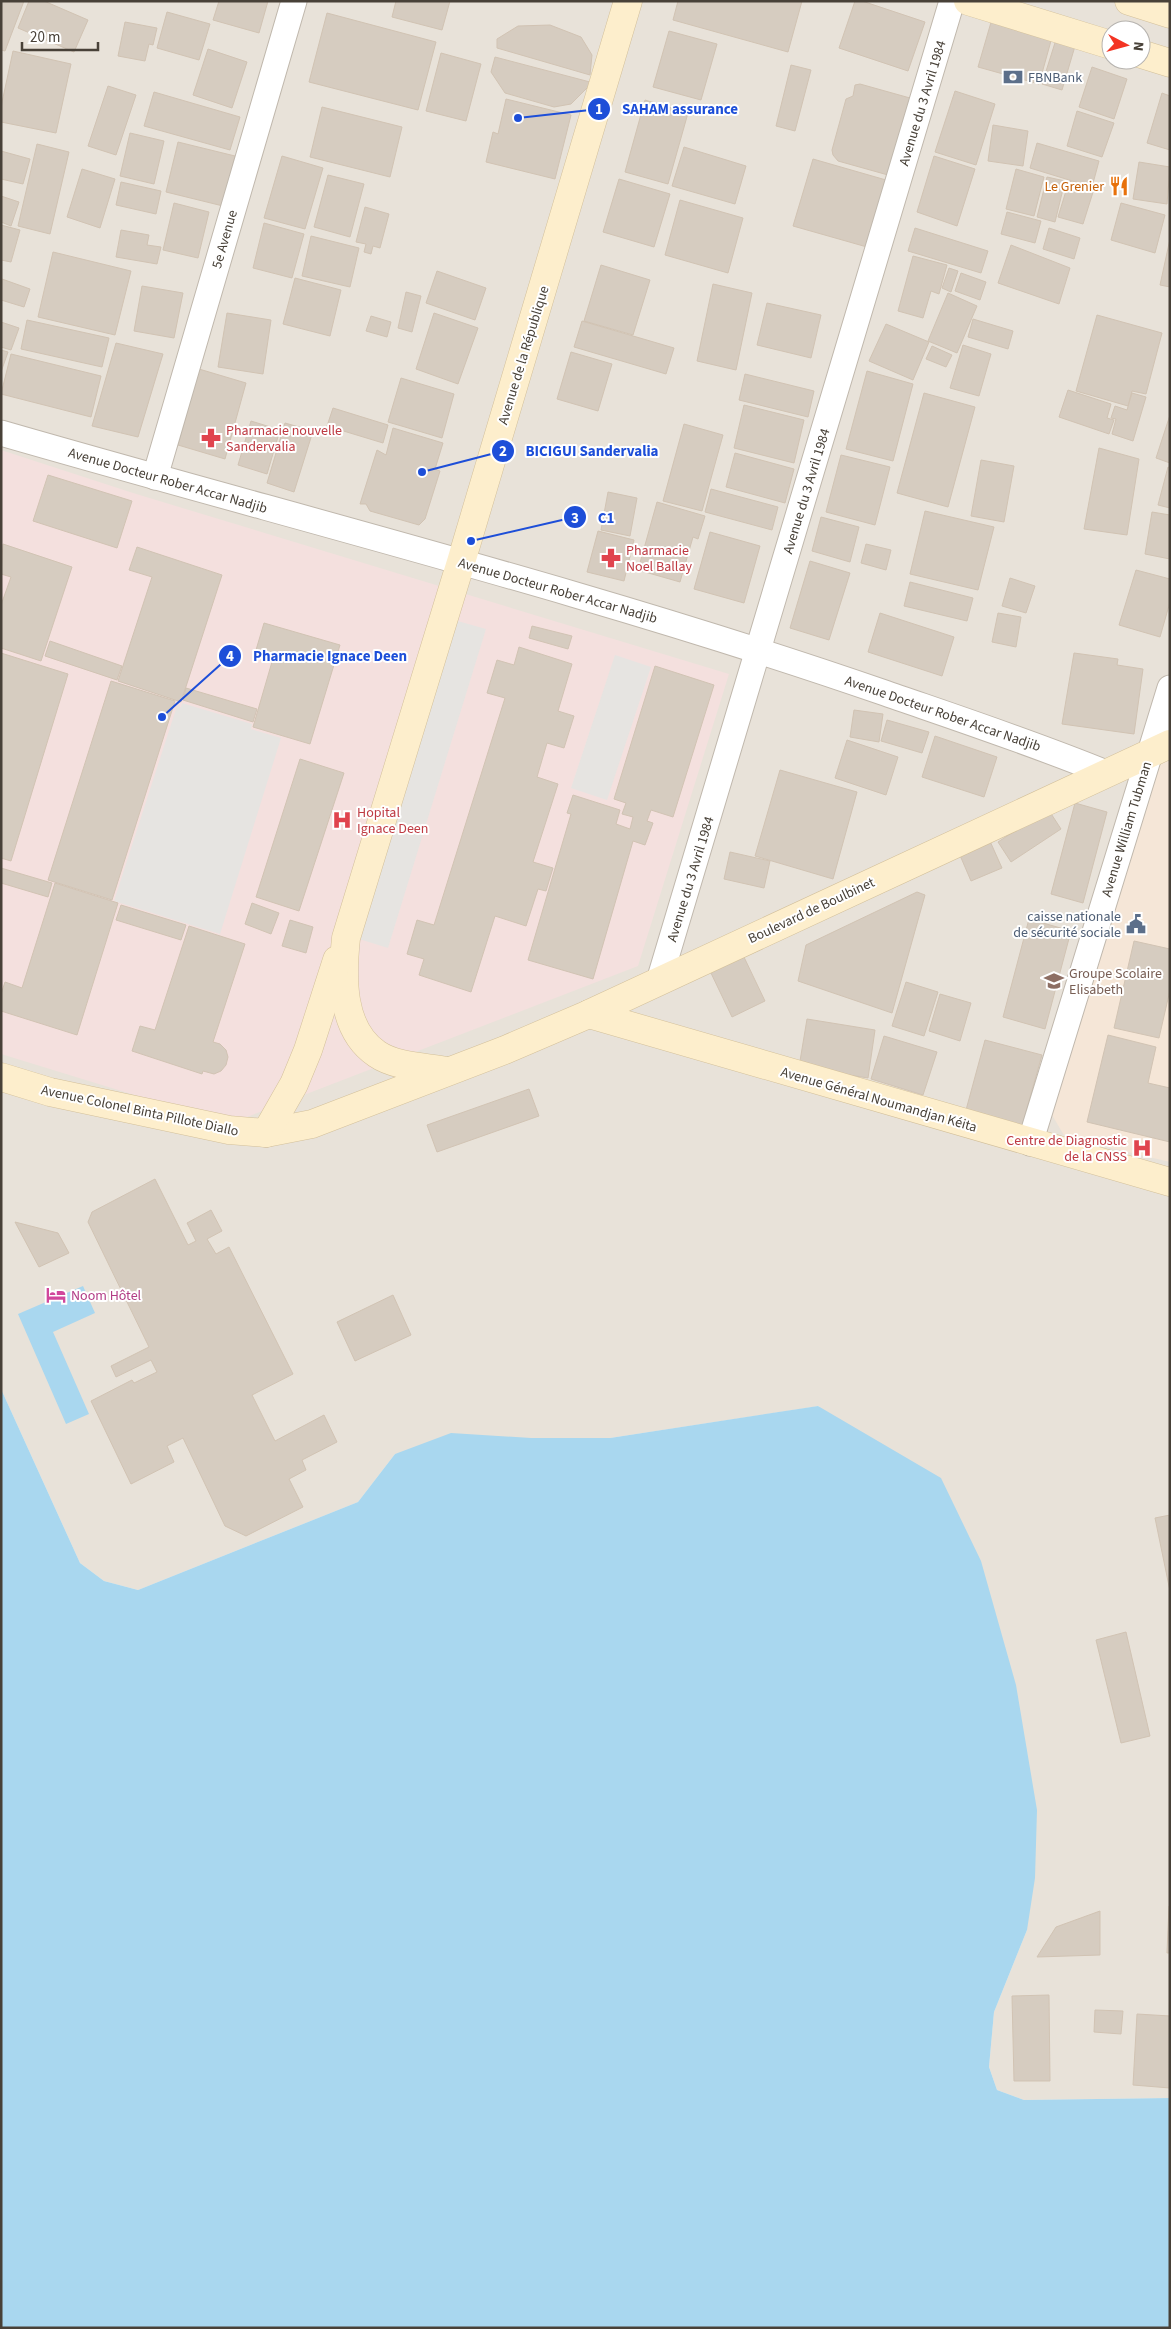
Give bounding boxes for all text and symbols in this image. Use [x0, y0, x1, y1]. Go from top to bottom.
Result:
scale bar [22, 20, 99, 52]
north arrow [1101, 20, 1151, 70]
text: 20 m [30, 27, 60, 48]
street label: Avenue du 3 Avril 1984 [894, 38, 952, 169]
text: N [1128, 41, 1148, 52]
bank icon: FBNBank [1002, 66, 1024, 88]
place label: FBNBank [1028, 68, 1082, 88]
callout: SAHAM assurance [587, 94, 748, 124]
text: 1 [595, 99, 603, 120]
text: SAHAM assurance [622, 99, 738, 120]
restaurant icon: Le Grenier [1108, 175, 1130, 197]
place label: Le Grenier [1044, 177, 1104, 197]
street label: 5e Avenue [207, 208, 243, 271]
street label: Avenue de la République [493, 283, 555, 427]
place label: Pharmacie nouvelle Sandervalia [226, 421, 342, 457]
street label: Avenue du 3 Avril 1984 [778, 426, 836, 557]
pharmacy icon: Pharmacie nouvelle Sandervalia [200, 427, 222, 449]
callout: BICIGUI Sandervalia [491, 436, 669, 466]
text: 2 [499, 441, 507, 462]
text: BICIGUI Sandervalia [526, 441, 659, 462]
street label: Avenue Docteur Rober Accar Nadjib [66, 443, 270, 519]
callout: C1 [563, 502, 624, 532]
text: 3 [571, 508, 579, 529]
text: C1 [598, 508, 614, 529]
place label: Pharmacie Noel Ballay [626, 541, 692, 577]
pharmacy icon: Pharmacie Noel Ballay [600, 547, 622, 569]
street label: Avenue Docteur Rober Accar Nadjib [456, 553, 660, 629]
callout: Pharmacie Ignace Deen [218, 641, 417, 671]
text: 4 [226, 646, 234, 667]
text: Pharmacie Ignace Deen [253, 646, 407, 667]
street label: Avenue Docteur Rober Accar Nadjib [842, 671, 1044, 757]
street label: Avenue William Tubman [1097, 759, 1157, 900]
place label: Hopital Ignace Deen [357, 803, 428, 839]
hospital icon: Hopital Ignace Deen [331, 809, 353, 831]
street label: Avenue du 3 Avril 1984 [662, 814, 720, 945]
street label: Boulevard de Boulbinet [745, 873, 878, 949]
place label: caisse nationale de sécurité sociale [1013, 907, 1121, 943]
public building icon: caisse nationale de sécurité sociale [1125, 913, 1147, 935]
place label: Groupe Scolaire Elisabeth [1069, 964, 1162, 1000]
school or university icon: Groupe Scolaire Elisabeth [1043, 970, 1065, 992]
street label: Avenue Général Noumandjan Kéita [778, 1062, 979, 1138]
street label: Avenue Colonel Binta Pillote Diallo [39, 1080, 240, 1142]
place label: Centre de Diagnostic de la CNSS [1006, 1131, 1128, 1167]
hospital icon: Centre de Diagnostic de la CNSS [1131, 1137, 1153, 1159]
hotel icon: Noom Hôtel [45, 1284, 67, 1306]
place label: Noom Hôtel [71, 1286, 142, 1306]

